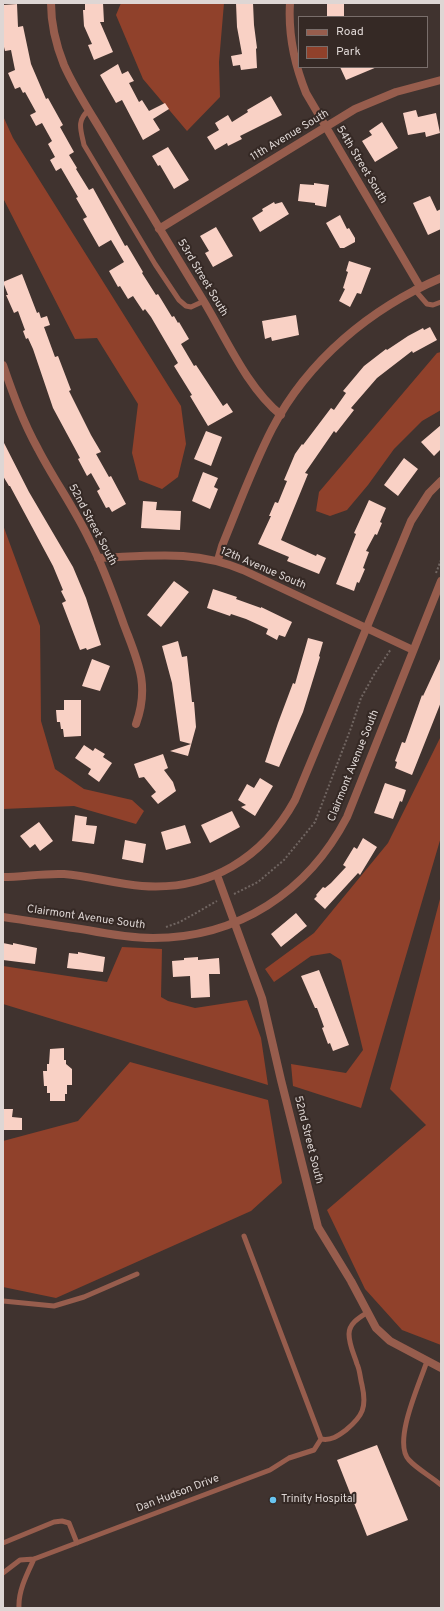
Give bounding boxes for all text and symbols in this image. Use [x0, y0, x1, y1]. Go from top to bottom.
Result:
legend [298, 16, 428, 68]
text: Road [336, 24, 364, 40]
text: Park [336, 44, 361, 60]
street label: 11th Avenue South [248, 107, 332, 165]
street label: 54th Street South [333, 124, 389, 206]
street label: 53rd Street South [174, 237, 230, 319]
street label: 52nd Street South [65, 482, 119, 568]
street label: 12th Avenue South [218, 545, 308, 593]
street label: Clairmont Avenue South [326, 708, 382, 824]
street label: Clairmont Avenue South [26, 903, 146, 933]
street label: 52nd Street South [291, 1095, 325, 1185]
street label: Dan Hudson Drive [135, 1472, 221, 1516]
place label: Trinity Hospital [281, 1493, 355, 1507]
marker: Trinity Hospital [268, 1495, 278, 1505]

